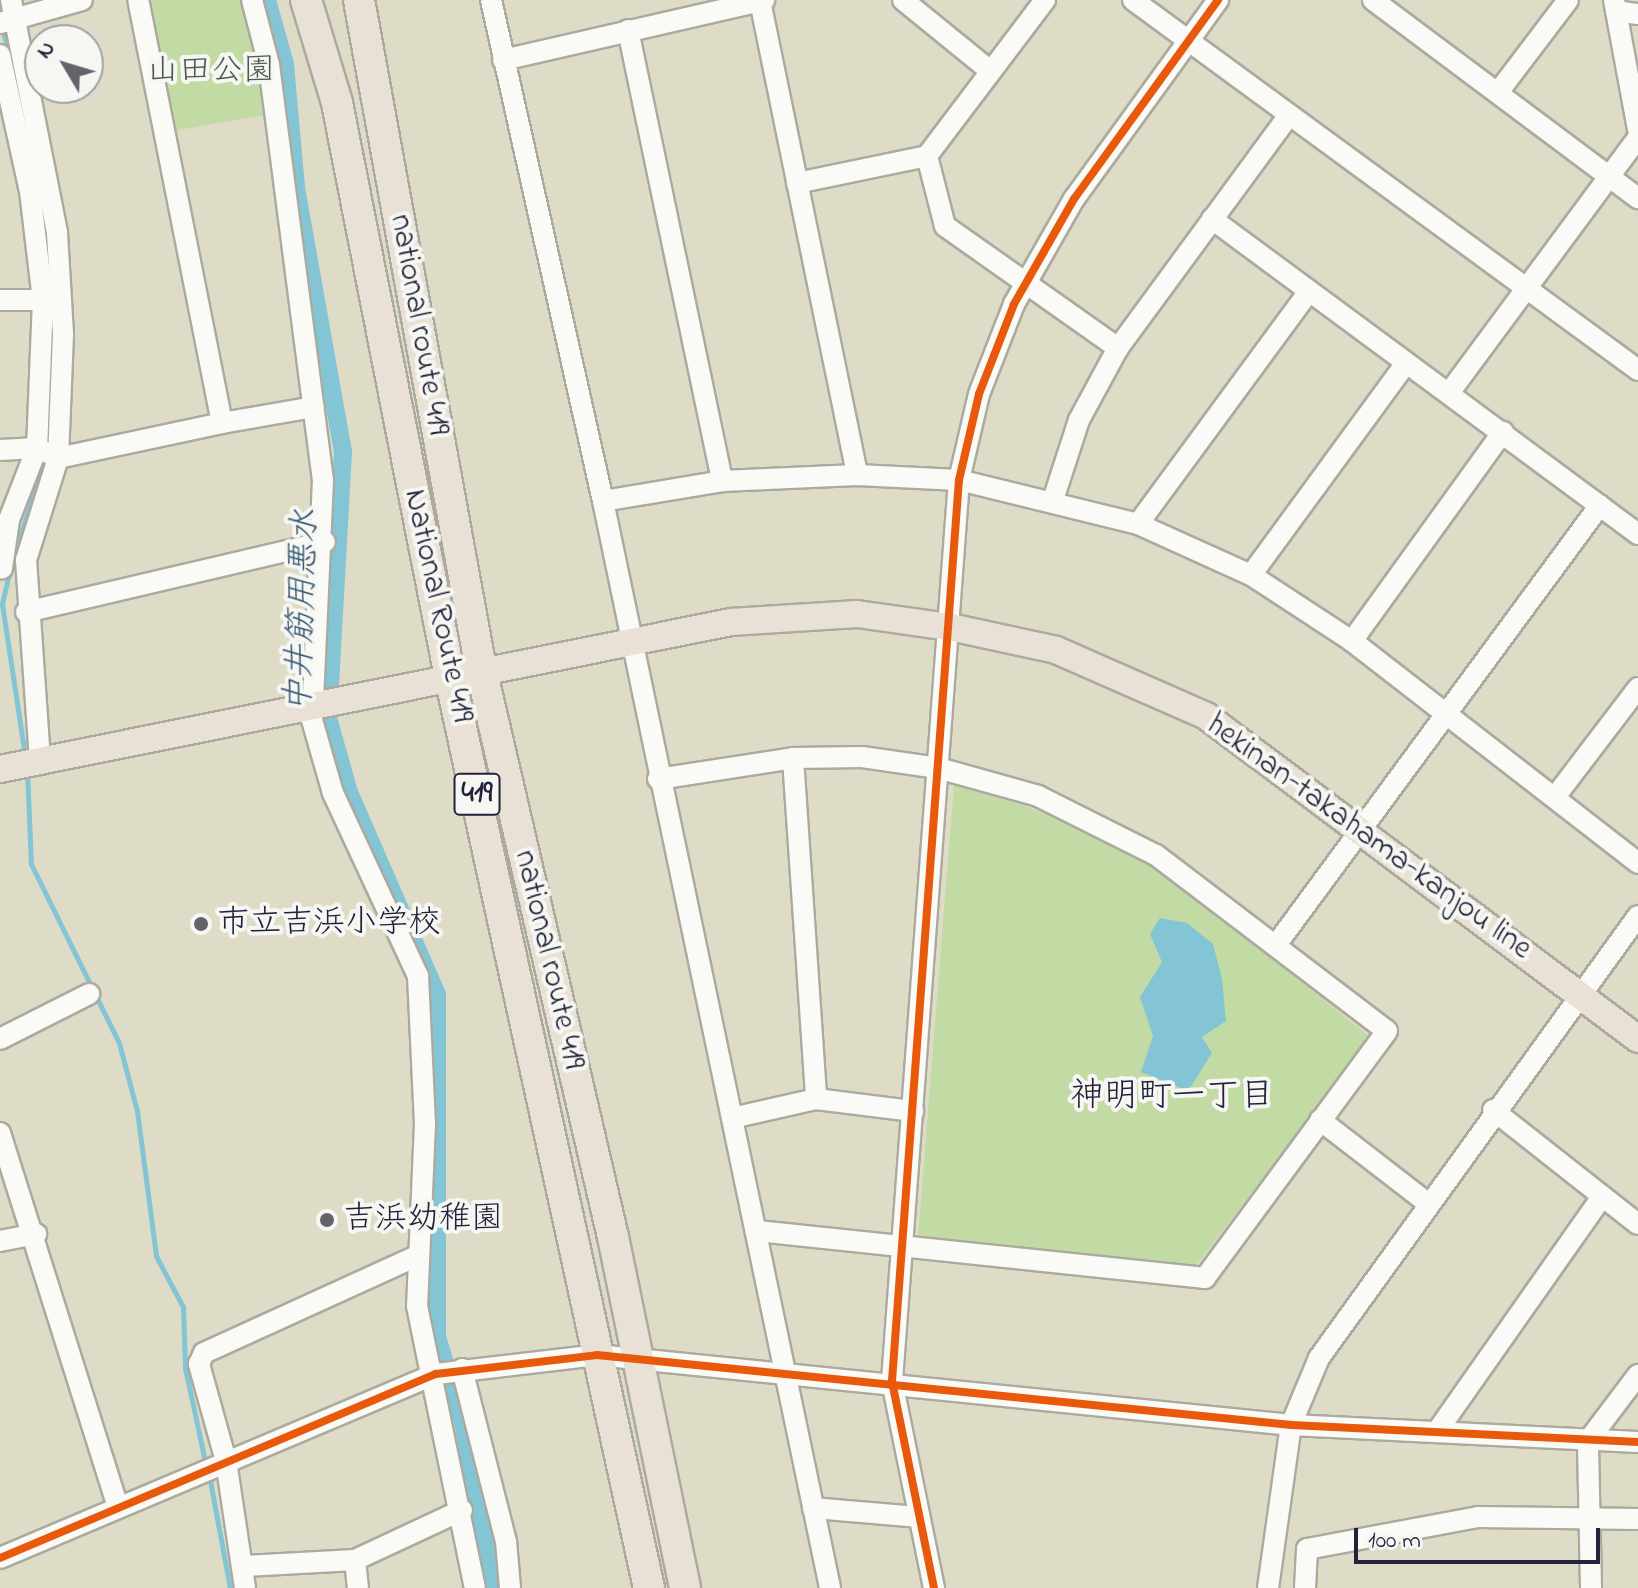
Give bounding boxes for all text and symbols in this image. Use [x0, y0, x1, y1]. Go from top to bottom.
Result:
north arrow [24, 24, 104, 104]
text: N [29, 35, 64, 66]
park label: 山田公園 [147, 53, 275, 91]
street label: national route 419 [380, 212, 456, 438]
street label: National Route 419 [394, 486, 480, 726]
water label: 中井筋用悪水 [280, 508, 328, 714]
street label: hekinan-takahama-kanjou line [1197, 707, 1539, 969]
road number: 419 [453, 768, 501, 820]
street label: national route 419 [504, 847, 592, 1073]
place label: 市立吉浜小学校 [217, 905, 441, 943]
marker: 市立吉浜小学校 [192, 915, 210, 933]
district label: 神明町一丁目 [1070, 1078, 1274, 1118]
place label: 吉浜幼稚園 [343, 1201, 503, 1239]
marker: 吉浜幼稚園 [318, 1211, 336, 1229]
scale bar [1358, 1512, 1604, 1562]
text: 100 m [1368, 1524, 1421, 1559]

